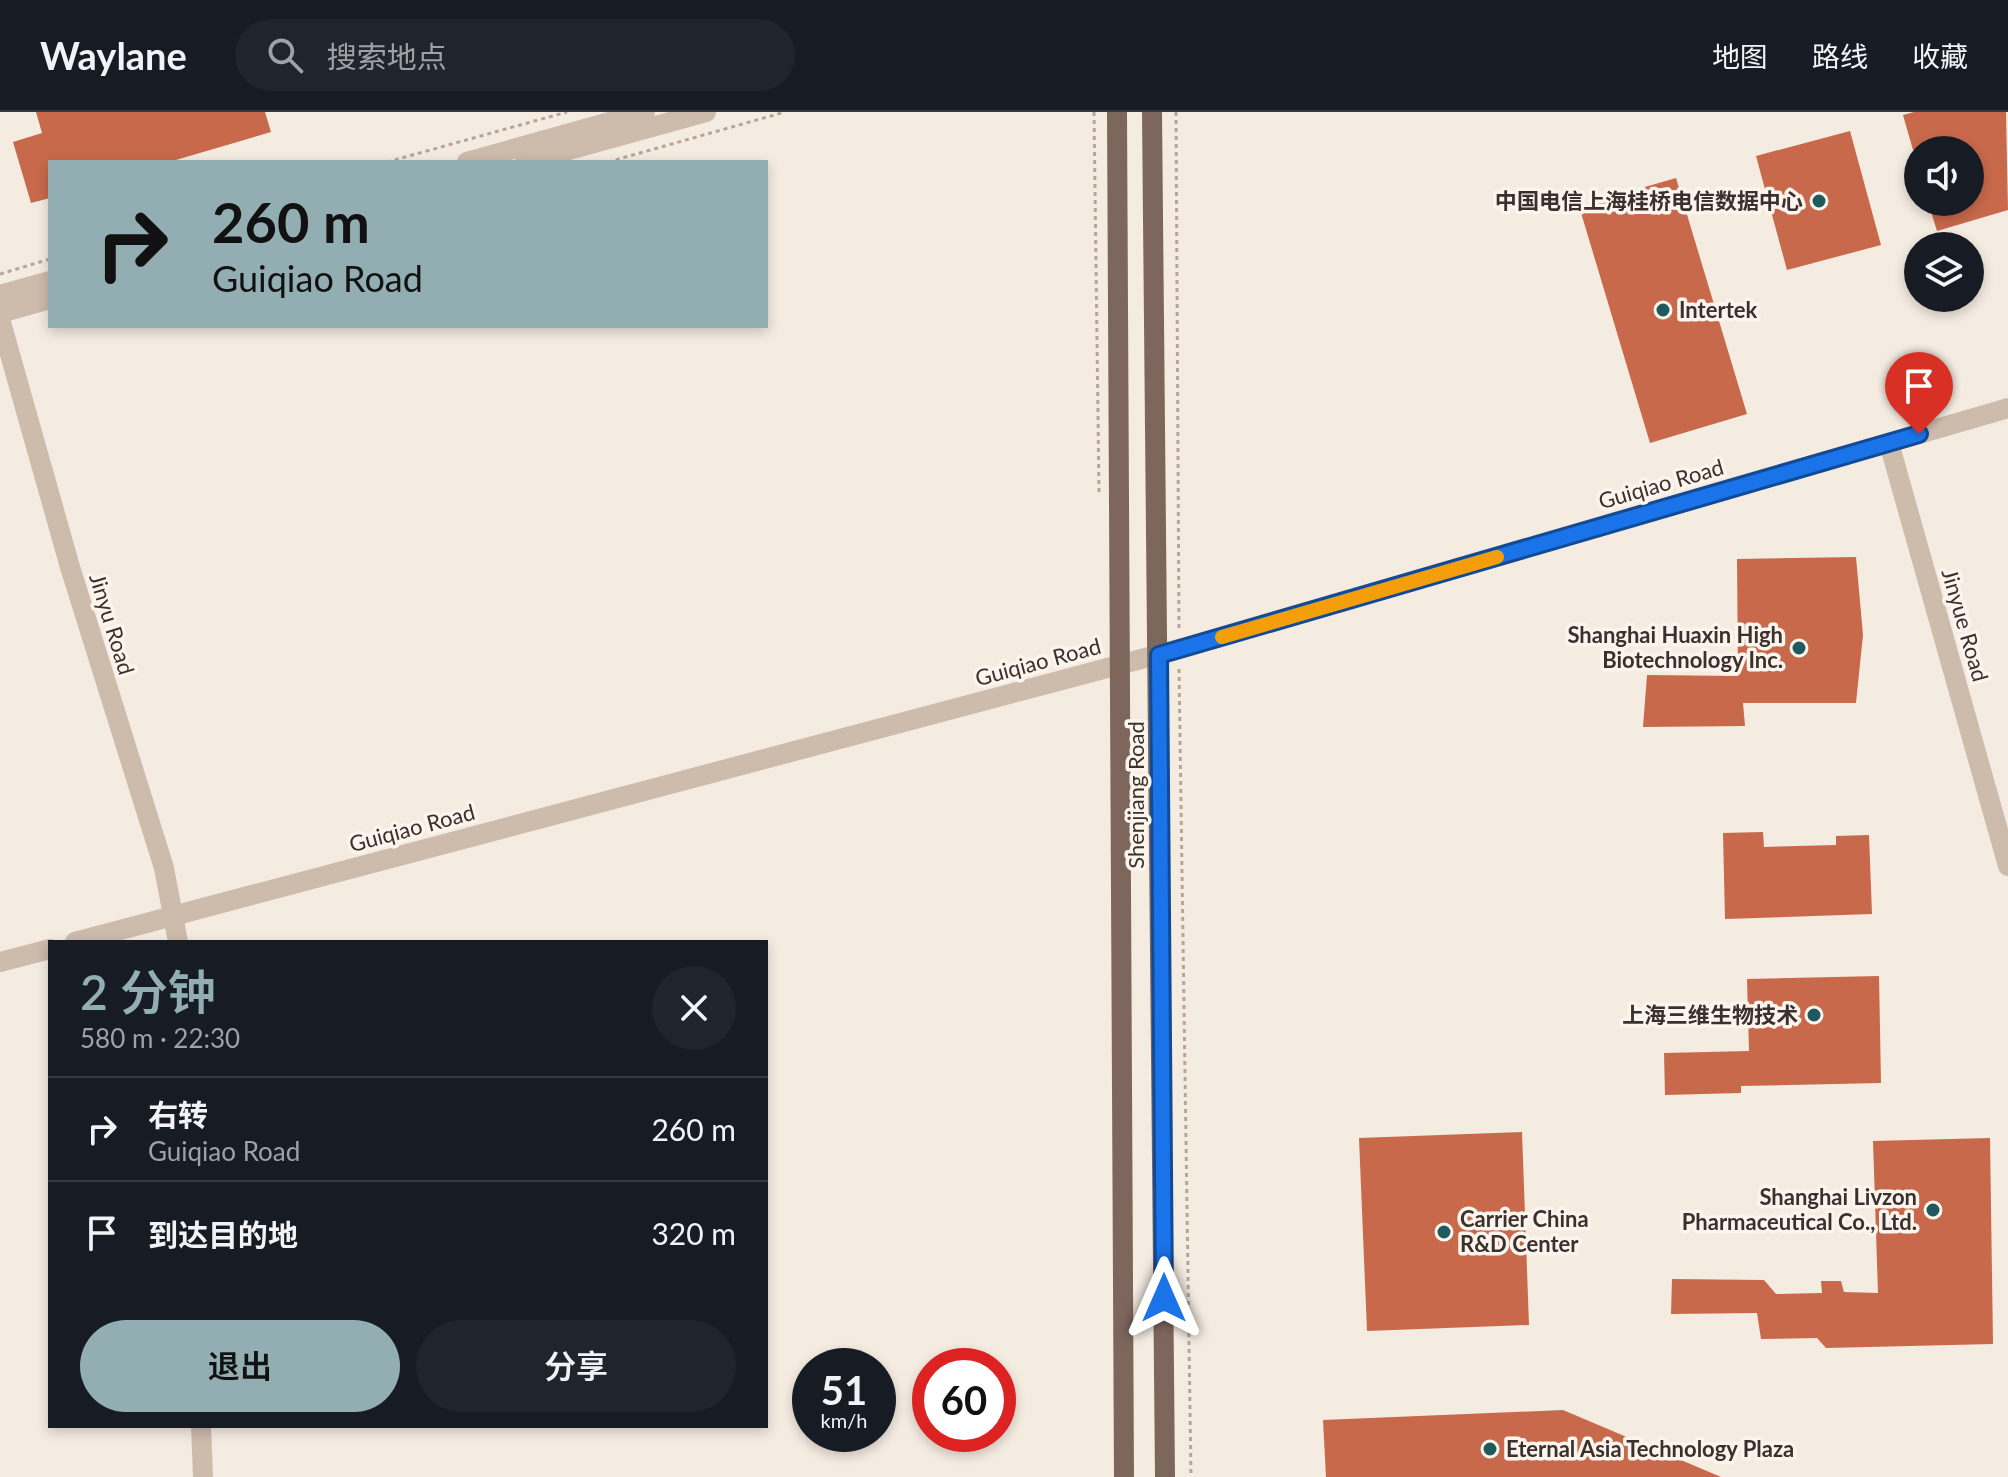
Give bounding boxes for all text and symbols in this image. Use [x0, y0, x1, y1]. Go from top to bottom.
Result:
search box [235, 19, 795, 91]
text: Waylane [40, 32, 187, 78]
icon: search [263, 33, 307, 77]
text: 搜索地点 [327, 38, 447, 74]
text: 地图 [1712, 39, 1768, 73]
text: 路线 [1812, 39, 1868, 73]
text: 收藏 [1912, 39, 1968, 73]
map controls [1904, 136, 1984, 312]
button: sound [1904, 136, 1984, 216]
place label: 中国电信上海桂桥电信数据中心 [1495, 187, 1803, 214]
text: 260 m [212, 188, 370, 255]
icon: right [80, 192, 184, 296]
marker: 中国电信上海桂桥电信数据中心 [1810, 192, 1828, 210]
button: layers [1904, 232, 1984, 312]
text: Guiqiao Road [212, 256, 423, 300]
place label: Intertek [1679, 296, 1758, 323]
marker: Intertek [1654, 301, 1672, 319]
pin [1885, 352, 1953, 434]
icon: arrive [1897, 364, 1941, 408]
street label: Guiqiao Road [1595, 453, 1727, 514]
street label: Jinyue Road [1937, 565, 1994, 684]
street label: Jinyu Road [84, 570, 141, 678]
place label: Shanghai Huaxin High Biotechnology Inc. [1567, 621, 1783, 673]
street label: Guiqiao Road [972, 632, 1104, 691]
marker: Shanghai Huaxin High Biotechnology Inc. [1790, 639, 1808, 657]
street label: Shenjiang Road [1122, 721, 1149, 869]
street label: Guiqiao Road [346, 798, 478, 857]
text: 2 分钟 [80, 963, 216, 1020]
button: close [652, 966, 736, 1050]
place label: 上海三维生物技术 [1622, 1001, 1798, 1028]
marker: 上海三维生物技术 [1805, 1006, 1823, 1024]
text: 580 m · 22:30 [80, 1022, 240, 1054]
text: 右转 [148, 1096, 208, 1132]
icon: right [80, 1107, 124, 1151]
text: 260 m [651, 1111, 736, 1147]
text: Guiqiao Road [148, 1135, 300, 1167]
place label: Shanghai Livzon Pharmaceutical Co., Ltd. [1682, 1183, 1917, 1235]
marker: Shanghai Livzon Pharmaceutical Co., Ltd. [1924, 1201, 1942, 1219]
place label: Carrier China R&D Center [1460, 1205, 1589, 1257]
icon: arrive [80, 1211, 124, 1255]
text: 320 m [651, 1215, 736, 1251]
text: 到达目的地 [148, 1216, 298, 1252]
marker: Carrier China R&D Center [1435, 1223, 1453, 1241]
position arrow [1122, 1256, 1206, 1340]
button: 退出 [80, 1320, 400, 1412]
button: 分享 [416, 1320, 736, 1412]
speed limit sign: 60 [912, 1348, 1016, 1452]
text: 51 [821, 1366, 867, 1414]
text: km/h [821, 1408, 867, 1432]
place label: Eternal Asia Technology Plaza [1506, 1435, 1794, 1462]
marker: Eternal Asia Technology Plaza [1481, 1440, 1499, 1458]

